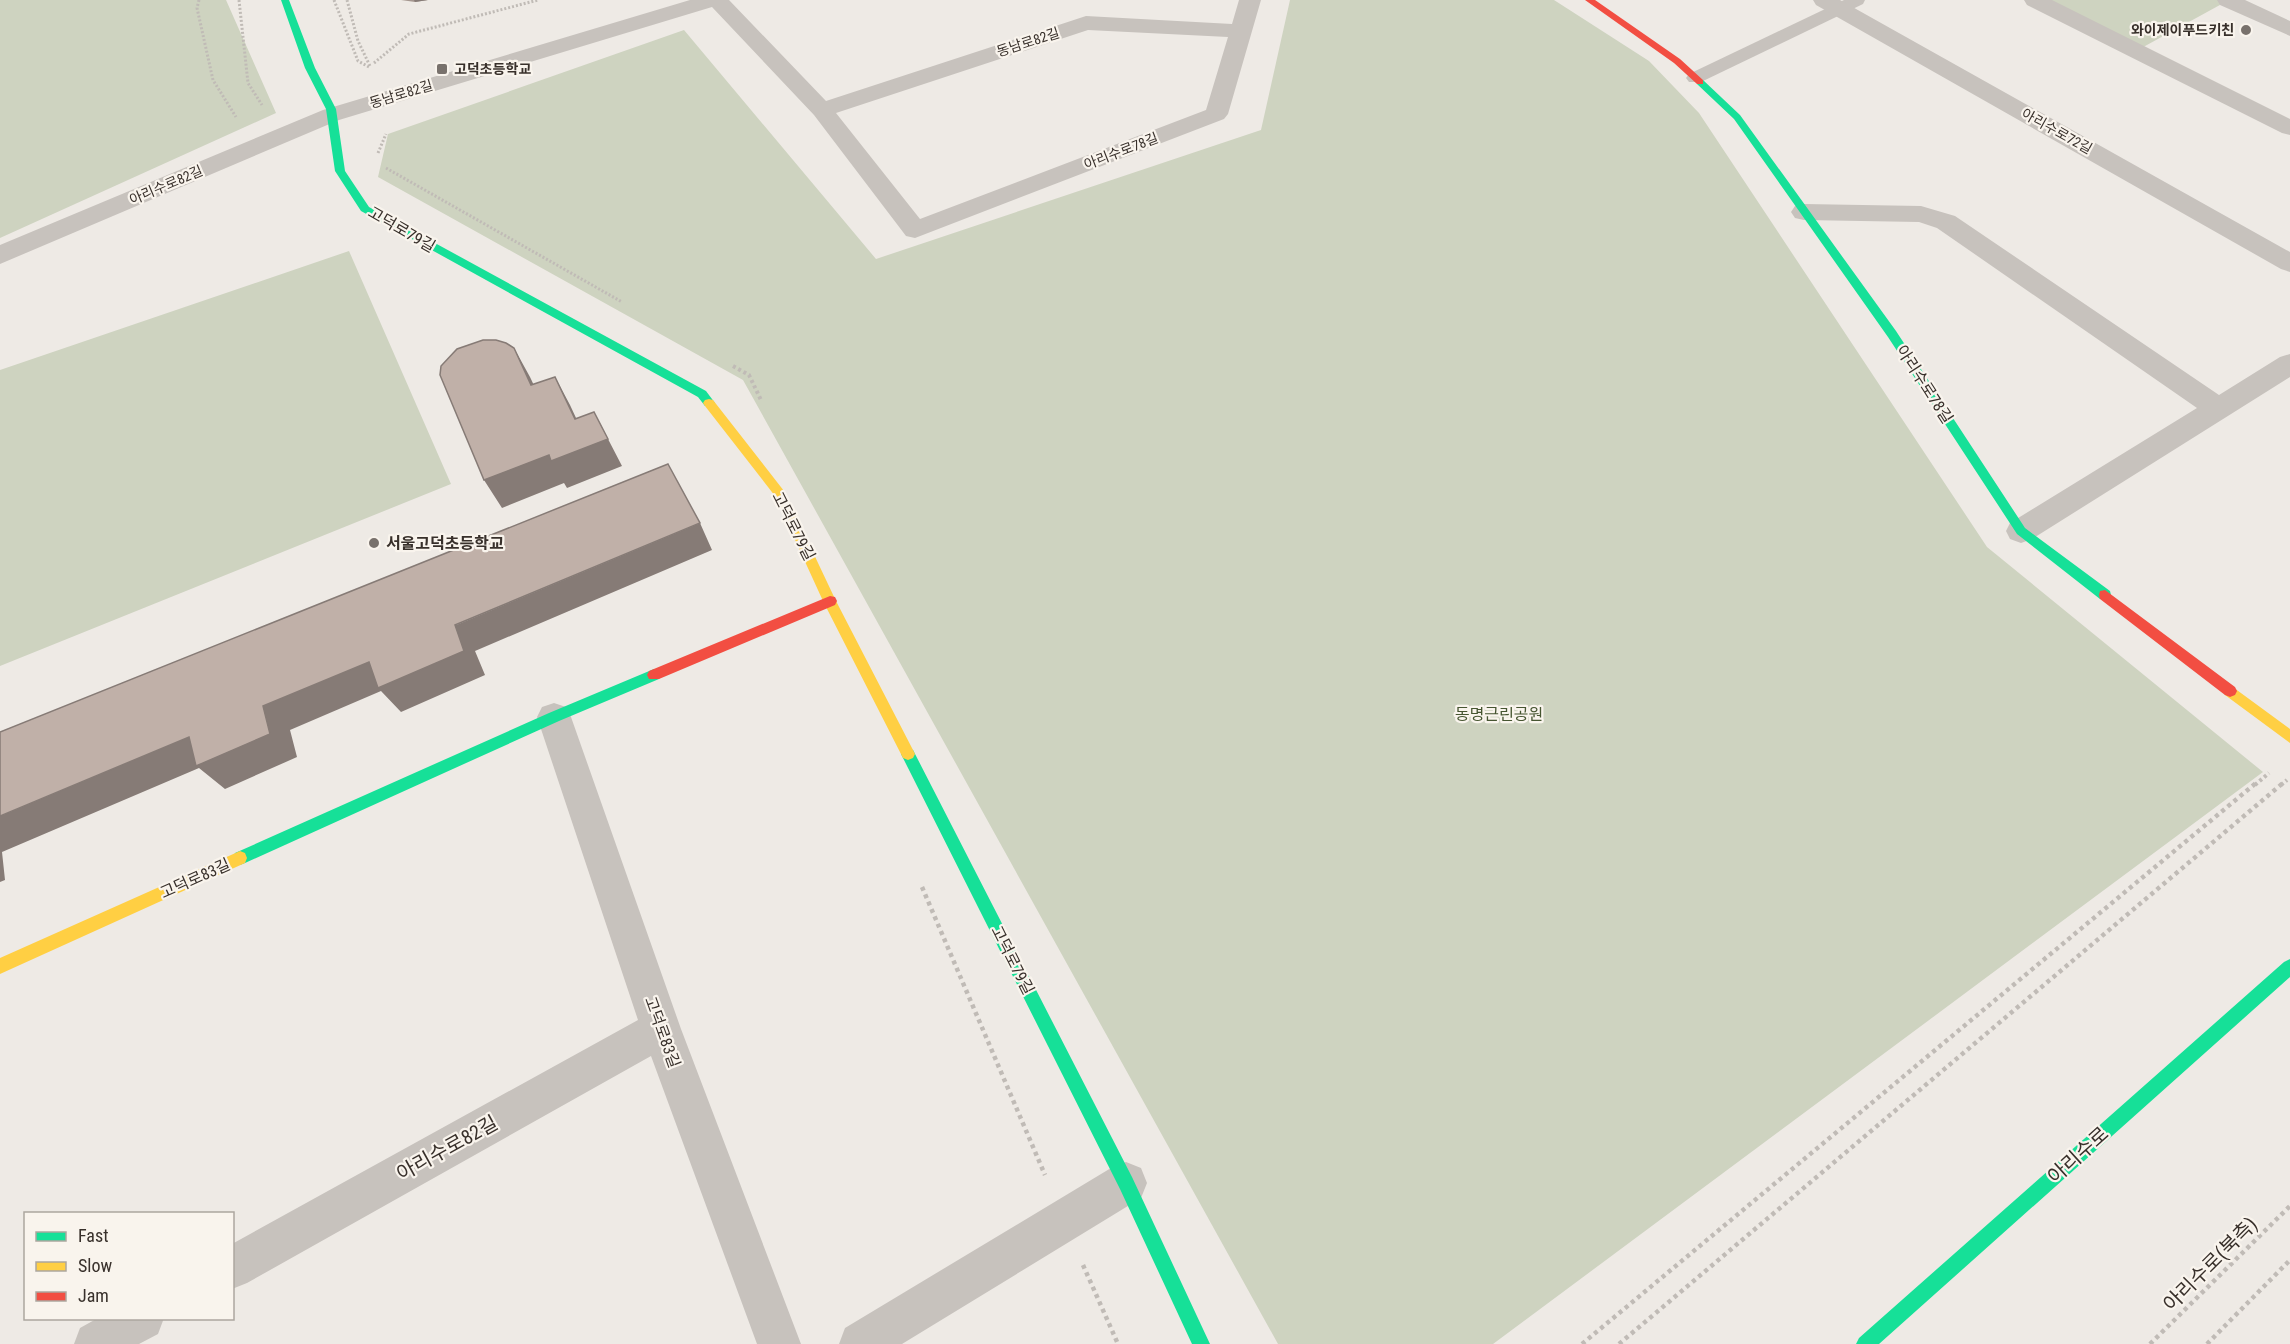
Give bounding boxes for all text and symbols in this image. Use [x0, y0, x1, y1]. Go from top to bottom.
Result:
place label: 와이제이푸드키친 [2131, 22, 2234, 38]
marker: 와이제이푸드키친 [2239, 23, 2253, 37]
street label: 동남로82길 [994, 24, 1062, 60]
place label: 고덕초등학교 [454, 61, 531, 77]
marker: 고덕초등학교 [435, 62, 449, 76]
street label: 동남로82길 [367, 77, 435, 111]
street label: 아리수로72길 [2019, 105, 2095, 157]
street label: 아리수로78길 [1082, 130, 1160, 172]
street label: 아리수로82길 [127, 162, 205, 208]
street label: 고덕로79길 [365, 203, 439, 256]
street label: 아리수로78길 [1892, 342, 1957, 427]
street label: 고덕로79길 [768, 489, 819, 564]
place label: 서울고덕초등학교 [386, 534, 504, 553]
marker: 서울고덕초등학교 [367, 536, 381, 550]
park label: 동명근린공원 [1455, 705, 1543, 724]
street label: 고덕로83길 [157, 855, 233, 902]
street label: 고덕로79길 [987, 923, 1038, 998]
street label: 고덕로83길 [641, 994, 684, 1071]
street label: 아리수로82길 [392, 1110, 502, 1186]
street label: 아리수로 [2043, 1121, 2113, 1189]
legend [24, 1212, 234, 1320]
street label: 아리수로(북측) [2158, 1212, 2262, 1316]
text: Fast [78, 1225, 109, 1246]
text: Slow [78, 1255, 113, 1276]
text: Jam [78, 1285, 109, 1306]

